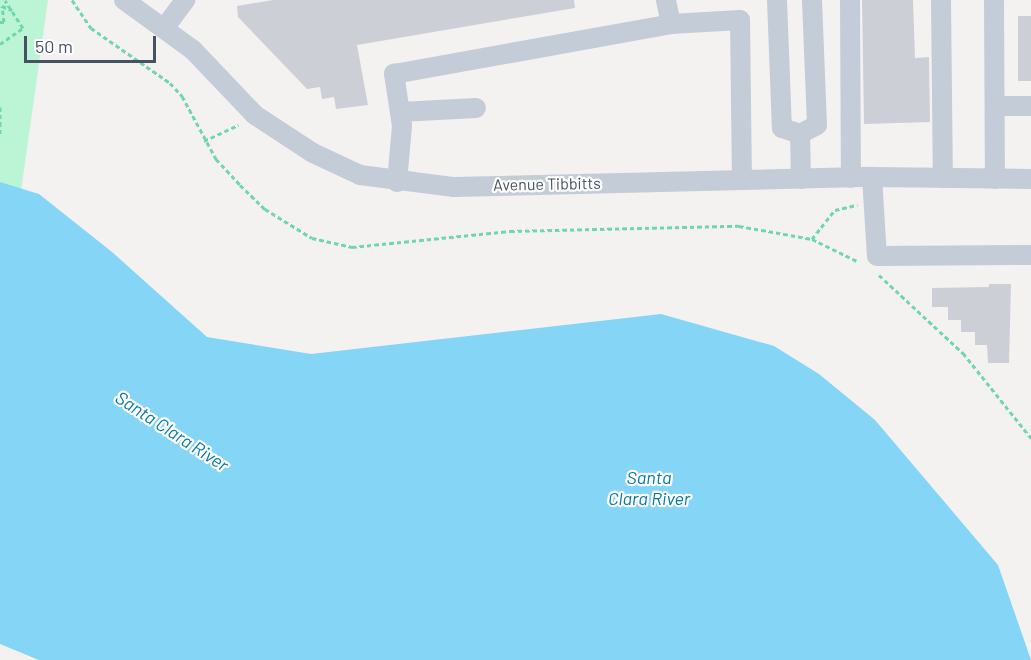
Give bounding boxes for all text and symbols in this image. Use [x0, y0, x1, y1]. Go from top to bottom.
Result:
scale bar [27, 24, 159, 62]
text: 50 m [35, 35, 73, 57]
street label: Avenue Tibbitts [493, 173, 601, 195]
water label: Santa Clara River [111, 386, 233, 476]
water label: Santa Clara River [608, 467, 690, 510]

